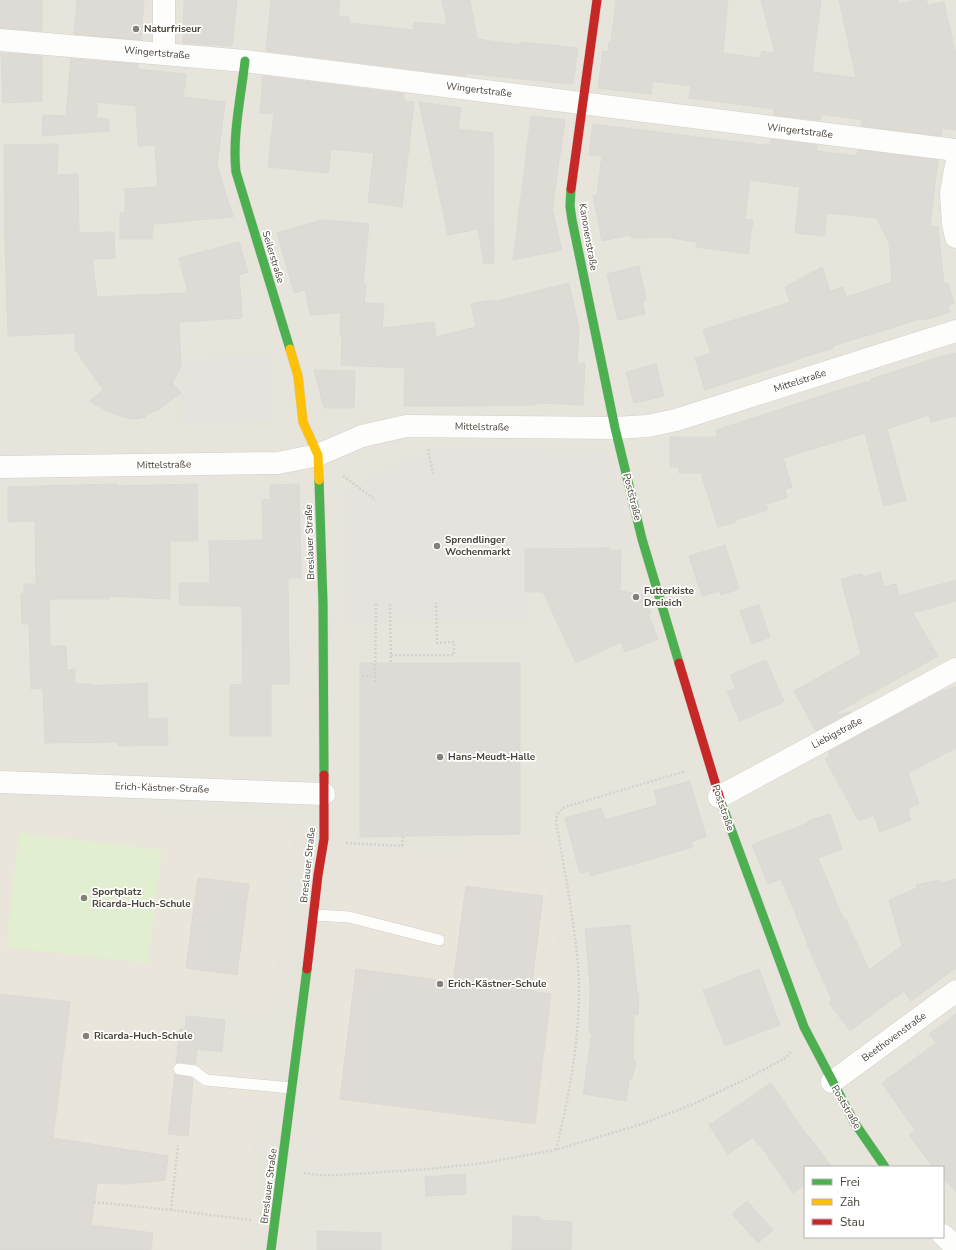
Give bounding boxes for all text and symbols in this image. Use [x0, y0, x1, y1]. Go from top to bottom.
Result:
place label: Naturfriseur [144, 22, 201, 36]
marker: Naturfriseur [131, 24, 141, 34]
street label: Wingertstraße [123, 43, 191, 63]
street label: Wingertstraße [445, 79, 513, 101]
street label: Wingertstraße [766, 120, 834, 142]
street label: Kanonenstraße [575, 202, 601, 272]
street label: Seilerstraße [258, 229, 288, 285]
street label: Mittelstraße [772, 366, 828, 396]
street label: Mittelstraße [455, 420, 509, 434]
street label: Mittelstraße [137, 458, 191, 472]
street label: Poststraße [619, 472, 645, 522]
street label: Breslauer Straße [302, 504, 318, 580]
place label: Sprendlinger Wochenmarkt [445, 533, 510, 559]
marker: Sprendlinger Wochenmarkt [432, 541, 442, 551]
place label: Futterkiste Dreieich [644, 584, 694, 610]
marker: Futterkiste Dreieich [631, 592, 641, 602]
street label: Liebigstraße [809, 714, 865, 752]
place label: Hans-Meudt-Halle [448, 750, 536, 764]
marker: Hans-Meudt-Halle [435, 752, 445, 762]
street label: Erich-Kästner-Straße [115, 779, 209, 797]
street label: Poststraße [708, 783, 738, 833]
street label: Breslauer Straße [297, 827, 319, 903]
place label: Sportplatz Ricarda-Huch-Schule [92, 885, 191, 911]
marker: Sportplatz Ricarda-Huch-Schule [79, 893, 89, 903]
place label: Erich-Kästner-Schule [448, 977, 547, 991]
marker: Erich-Kästner-Schule [435, 979, 445, 989]
street label: Beethovenstraße [859, 1009, 929, 1065]
place label: Ricarda-Huch-Schule [94, 1029, 193, 1043]
marker: Ricarda-Huch-Schule [81, 1031, 91, 1041]
street label: Poststraße [828, 1082, 864, 1132]
street label: Breslauer Straße [257, 1148, 281, 1224]
legend [804, 1166, 944, 1238]
text: Frei [840, 1174, 860, 1190]
text: Zäh [840, 1194, 860, 1210]
text: Stau [840, 1214, 865, 1230]

